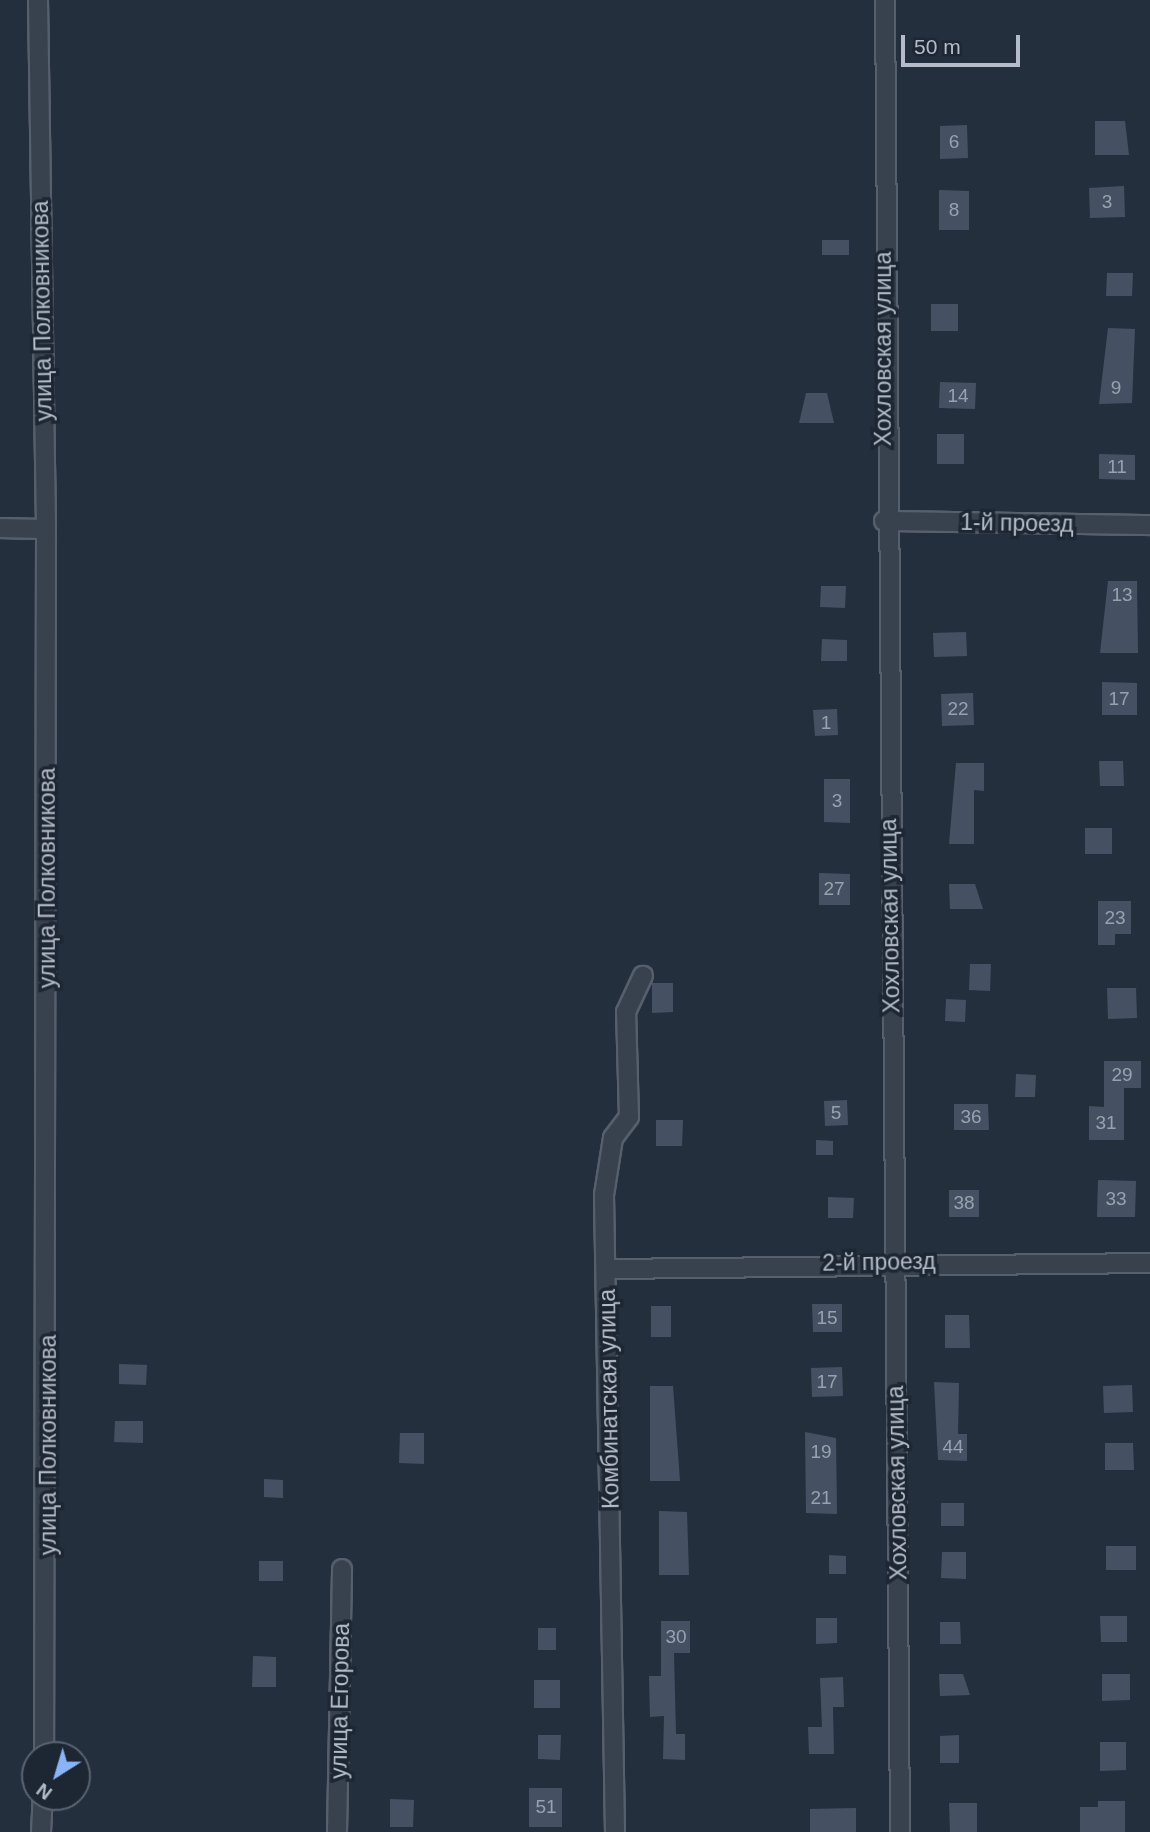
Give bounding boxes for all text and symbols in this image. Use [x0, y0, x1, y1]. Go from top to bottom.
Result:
scale bar [905, 21, 1024, 65]
text: 50 m [914, 35, 961, 58]
house number: 6 [949, 131, 959, 153]
house number: 3 [1102, 191, 1112, 213]
house number: 8 [949, 199, 959, 221]
street label: улица Полковникова [26, 200, 58, 422]
street label: Хохловская улица [869, 252, 897, 446]
house number: 9 [1111, 377, 1121, 399]
house number: 14 [947, 385, 969, 407]
house number: 11 [1107, 456, 1127, 478]
street label: 1-й проезд [960, 508, 1074, 538]
house number: 13 [1111, 584, 1133, 606]
house number: 17 [1108, 688, 1130, 710]
house number: 22 [947, 698, 969, 720]
house number: 1 [821, 712, 831, 734]
street label: улица Полковникова [33, 768, 61, 988]
house number: 3 [832, 790, 842, 812]
street label: Хохловская улица [875, 819, 905, 1013]
house number: 27 [823, 878, 845, 900]
house number: 23 [1104, 907, 1126, 929]
house number: 29 [1111, 1064, 1133, 1086]
house number: 5 [831, 1102, 841, 1124]
house number: 36 [960, 1106, 982, 1128]
house number: 31 [1095, 1112, 1117, 1134]
house number: 33 [1105, 1188, 1127, 1210]
house number: 38 [953, 1192, 975, 1214]
street label: 2-й проезд [822, 1247, 936, 1277]
street label: Комбинатская улица [593, 1289, 625, 1509]
house number: 15 [816, 1307, 838, 1329]
street label: улица Полковникова [34, 1335, 62, 1555]
house number: 17 [816, 1371, 838, 1393]
street label: Хохловская улица [882, 1386, 912, 1580]
house number: 44 [942, 1436, 964, 1458]
house number: 19 [810, 1441, 832, 1463]
house number: 21 [810, 1487, 832, 1509]
street label: улица Егорова [325, 1623, 355, 1779]
house number: 30 [665, 1626, 687, 1648]
north arrow [21, 1741, 91, 1811]
text: N [32, 1779, 56, 1804]
house number: 51 [535, 1796, 557, 1818]

